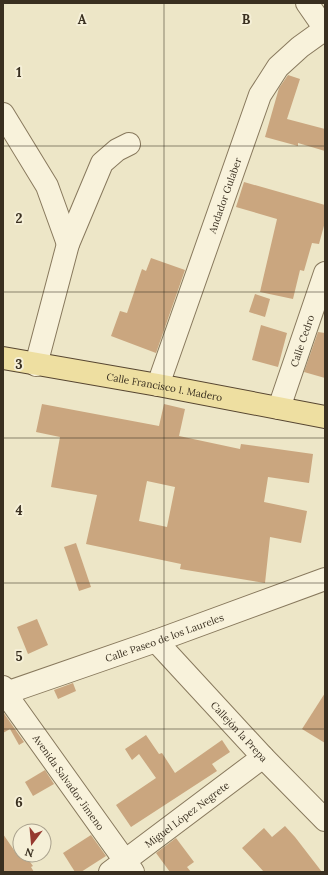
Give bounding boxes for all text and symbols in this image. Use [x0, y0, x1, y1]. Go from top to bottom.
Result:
text: A [78, 11, 87, 28]
text: B [242, 11, 251, 28]
text: 1 [16, 64, 22, 81]
street label: Andador Gulaber [205, 155, 244, 236]
text: 2 [16, 210, 23, 227]
street label: Calle Cedro [287, 313, 317, 369]
text: 3 [15, 356, 23, 373]
street label: Calle Francisco I. Madero [106, 370, 224, 404]
text: 4 [15, 502, 23, 519]
street label: Calle Paseo de los Laureles [103, 610, 226, 665]
text: 5 [15, 648, 23, 665]
street label: Callejón la Prepa [208, 698, 270, 764]
street label: Avenida Salvador Jimeno [30, 731, 107, 833]
street label: Miguel López Negrete [142, 778, 232, 850]
text: 6 [15, 794, 23, 811]
north arrow [12, 823, 52, 863]
text: N [23, 845, 35, 861]

